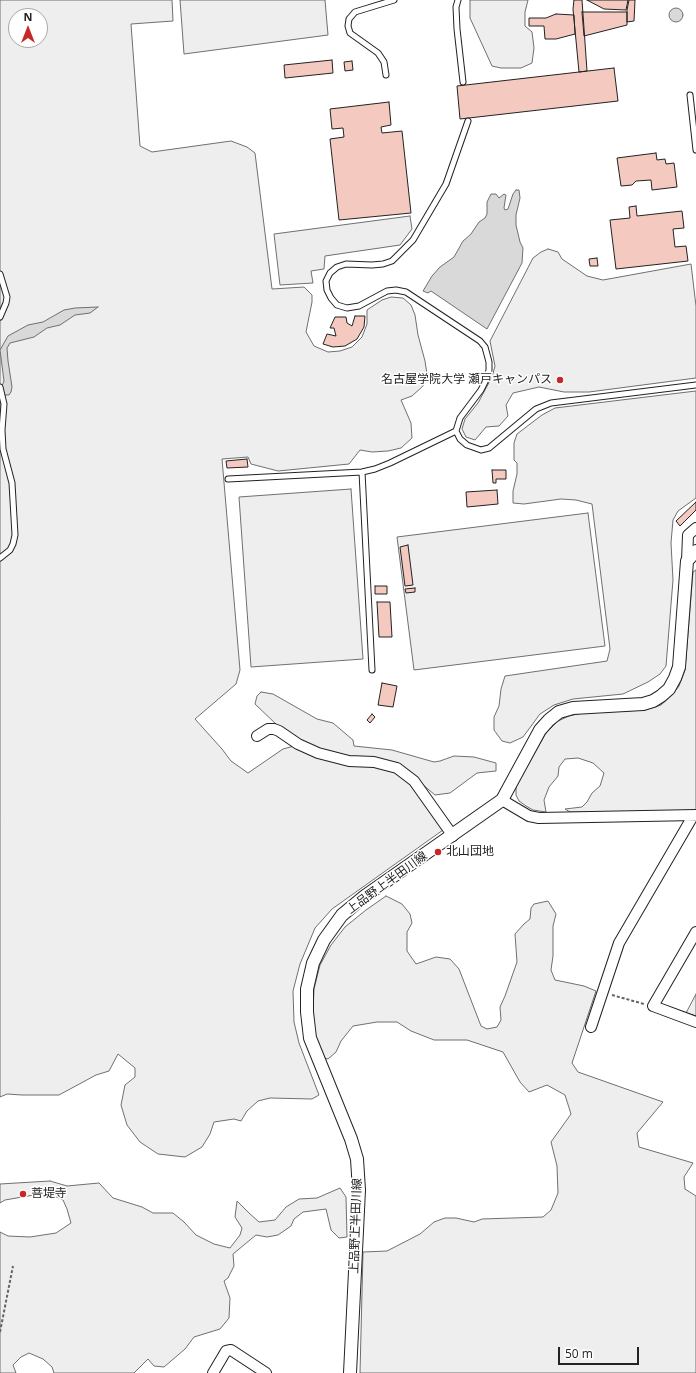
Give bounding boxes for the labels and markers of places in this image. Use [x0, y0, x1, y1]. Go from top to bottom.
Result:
place label: 名古屋学院大学 瀬戸キャンパス [381, 373, 552, 387]
marker: 名古屋学院大学 瀬戸キャンパス [555, 375, 565, 385]
place label: 北山団地 [446, 845, 494, 859]
marker: 北山団地 [433, 847, 443, 857]
place label: 菩堤寺 [31, 1187, 67, 1201]
marker: 菩堤寺 [18, 1189, 28, 1199]

